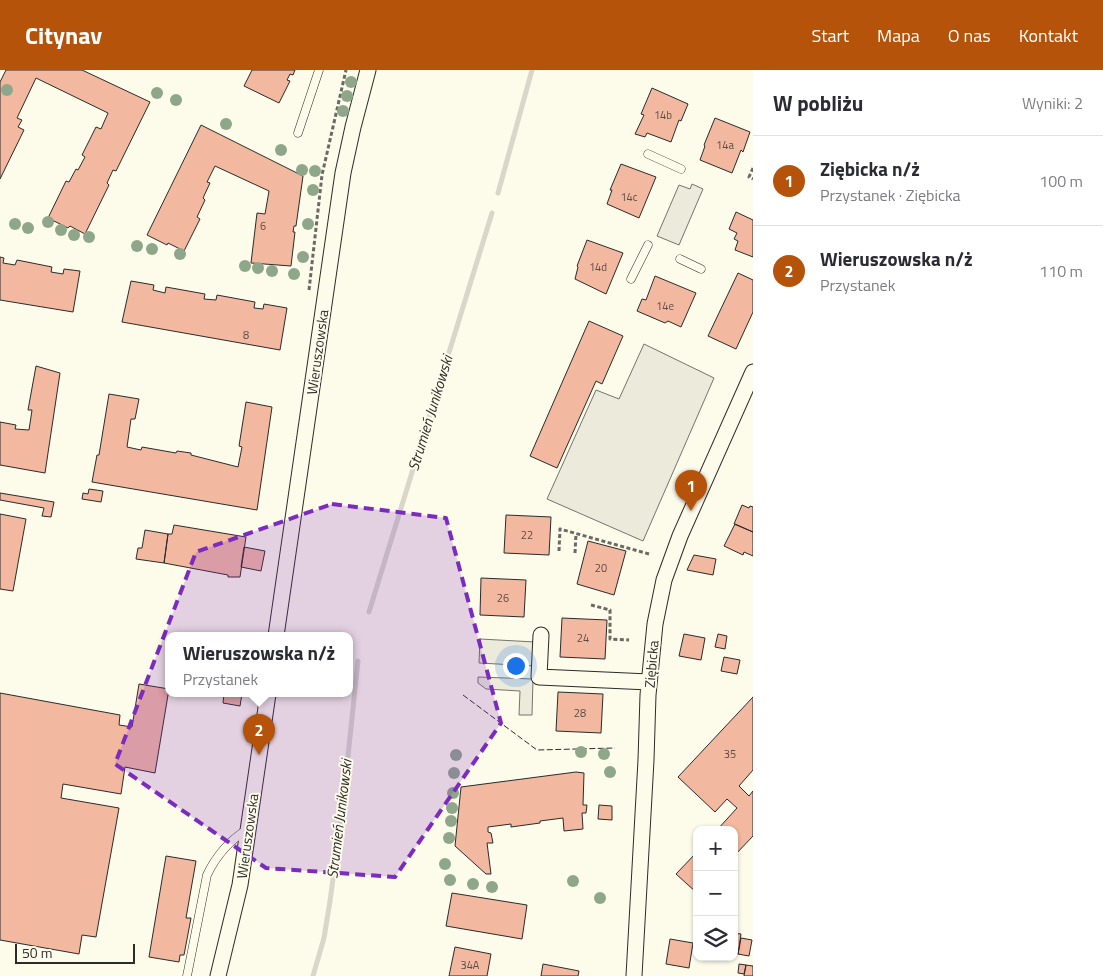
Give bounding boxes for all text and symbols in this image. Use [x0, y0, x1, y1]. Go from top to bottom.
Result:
text: Citynav [25, 17, 102, 53]
text: Start [812, 22, 849, 49]
text: Mapa [877, 22, 920, 49]
text: O nas [948, 22, 991, 49]
text: Kontakt [1019, 22, 1078, 49]
text: W pobliżu [773, 87, 863, 119]
text: Wyniki: 2 [1022, 91, 1083, 115]
house number: 14b [654, 107, 672, 123]
house number: 14a [716, 137, 734, 153]
text: Ziębicka n/ż [820, 154, 920, 183]
text: 1 [785, 169, 793, 193]
text: 100 m [1039, 169, 1083, 193]
text: Przystanek · Ziębicka [820, 183, 961, 207]
house number: 14c [620, 189, 638, 205]
house number: 6 [260, 218, 266, 234]
text: Wieruszowska n/ż [820, 244, 973, 273]
house number: 14d [589, 259, 607, 275]
text: 2 [785, 259, 793, 283]
text: 110 m [1039, 259, 1083, 283]
text: Przystanek [820, 273, 895, 297]
house number: 14e [656, 298, 674, 314]
street label: Wieruszowska [301, 308, 333, 396]
house number: 8 [243, 327, 249, 343]
water label: Strumień Junikowski [402, 351, 459, 474]
pin: 1 [675, 470, 707, 511]
house number: 22 [521, 527, 533, 543]
house number: 20 [595, 560, 607, 576]
house number: 26 [497, 590, 509, 606]
house number: 24 [577, 630, 589, 646]
popup [165, 632, 353, 697]
text: Wieruszowska n/ż [183, 638, 335, 667]
street label: Ziębicka [638, 639, 664, 689]
your location [503, 653, 529, 679]
text: Przystanek [183, 667, 258, 691]
house number: 28 [574, 705, 586, 721]
pin: 2 [243, 714, 275, 755]
house number: 35 [724, 746, 736, 762]
water label: Strumień Junikowski [320, 756, 358, 880]
street label: Wieruszowska [231, 792, 263, 880]
map controls [693, 826, 738, 961]
button: + [693, 826, 738, 871]
button: − [693, 871, 738, 916]
button: layers [693, 916, 738, 961]
scale bar [15, 941, 135, 964]
text: 50 m [22, 942, 52, 963]
house number: 34A [461, 957, 480, 973]

